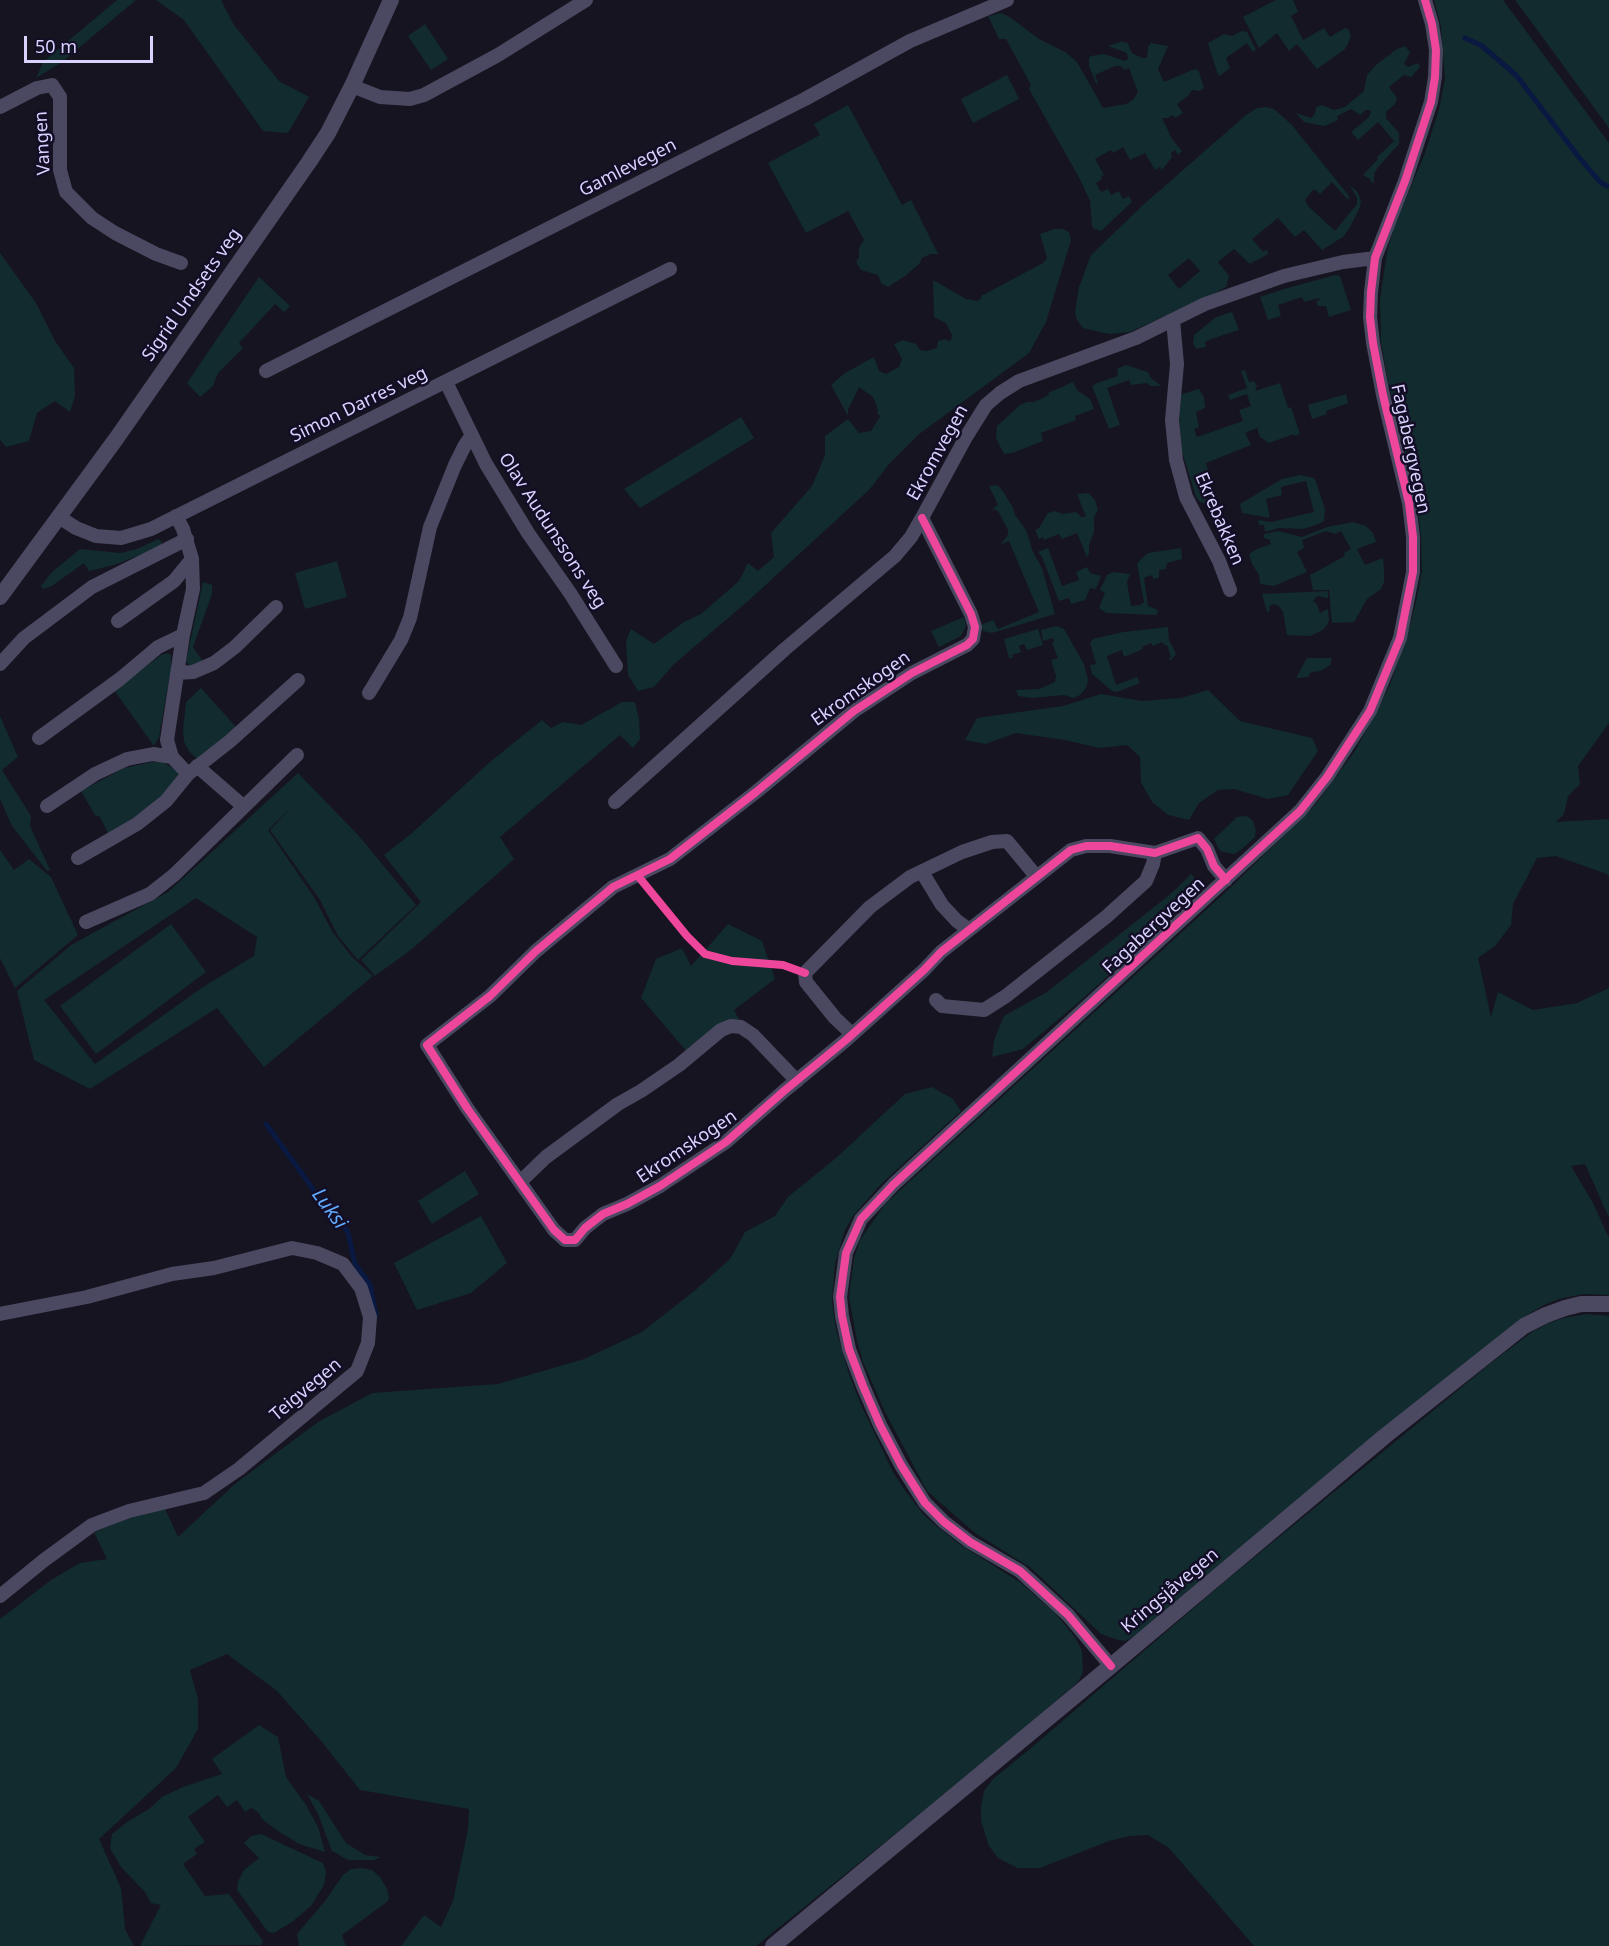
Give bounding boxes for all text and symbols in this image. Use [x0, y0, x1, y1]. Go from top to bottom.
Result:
scale bar [27, 24, 156, 62]
text: 50 m [35, 34, 77, 58]
street label: Vangen [31, 110, 55, 176]
street label: Gamlevegen [576, 134, 680, 202]
street label: Sigrid Undsets veg [138, 224, 246, 366]
street label: Simon Darres veg [287, 362, 431, 448]
street label: Fagabergvegen [1386, 382, 1434, 516]
street label: Ekromvegen [903, 401, 973, 505]
street label: Olav Audunssons veg [494, 449, 610, 613]
street label: Ekrebakken [1190, 469, 1248, 569]
street label: Ekromskogen [807, 647, 915, 731]
street label: Fagabergvegen [1098, 873, 1210, 979]
street label: Ekromskogen [633, 1106, 741, 1188]
water label: Luksi [306, 1184, 352, 1234]
street label: Teigvegen [266, 1354, 346, 1426]
street label: Kringsjåvegen [1117, 1544, 1223, 1638]

